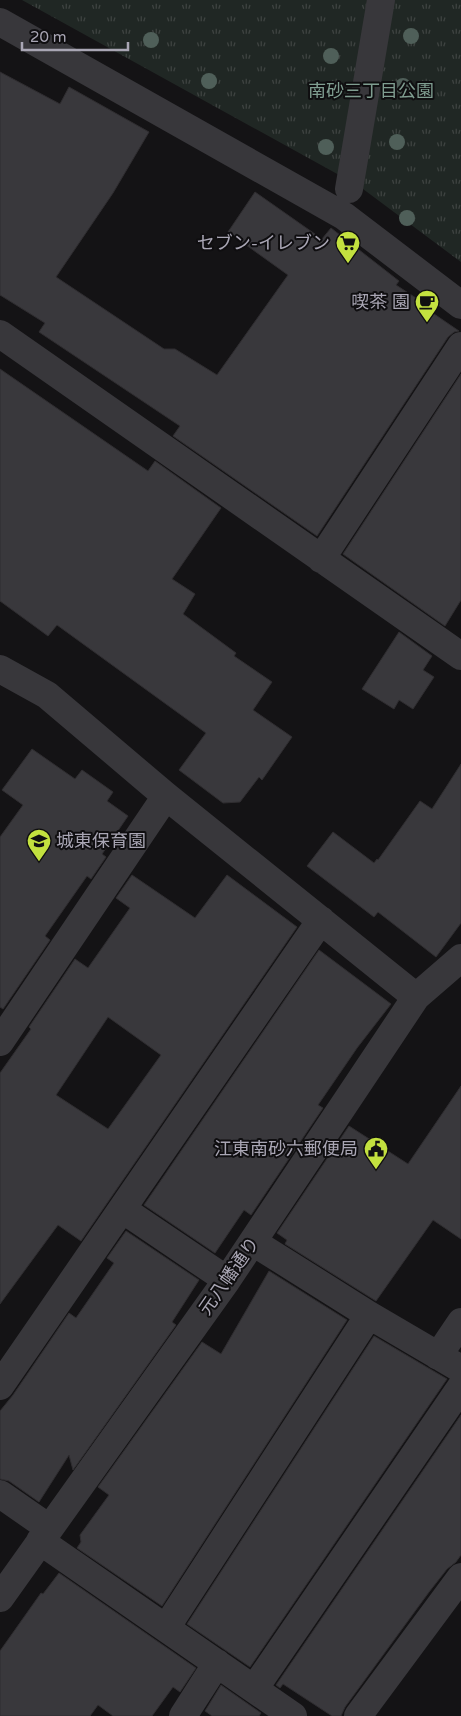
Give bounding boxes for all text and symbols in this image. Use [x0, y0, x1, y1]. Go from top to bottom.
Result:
scale bar [22, 20, 129, 52]
text: 20 m [30, 28, 67, 46]
park label: 南砂三丁目公園 [308, 80, 434, 102]
supermarket icon: セブン-イレブン [335, 230, 361, 264]
place label: セブン-イレブン [197, 232, 330, 254]
cafe icon: 喫茶 園 [414, 289, 440, 323]
place label: 喫茶 園 [351, 291, 410, 313]
school or university icon: 城東保育園 [26, 828, 52, 862]
place label: 城東保育園 [56, 830, 146, 852]
public building icon: 江東南砂六郵便局 [363, 1136, 389, 1170]
place label: 江東南砂六郵便局 [214, 1138, 358, 1160]
street label: 元八幡通り [194, 1233, 264, 1319]

